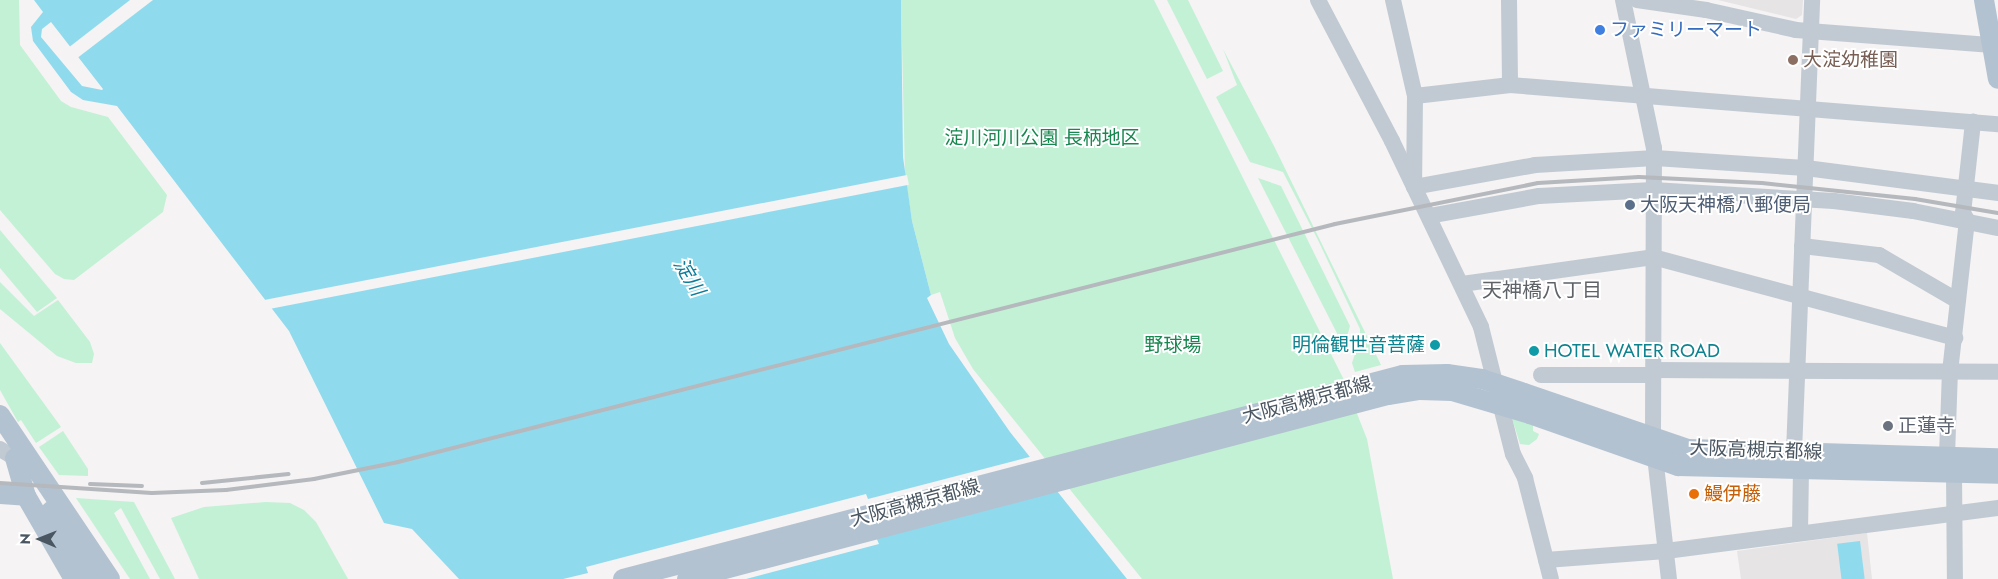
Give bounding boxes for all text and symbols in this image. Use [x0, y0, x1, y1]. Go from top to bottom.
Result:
place label: ファミリーマート [1610, 19, 1762, 41]
marker: ファミリーマート [1594, 24, 1606, 36]
place label: 大淀幼稚園 [1803, 49, 1898, 71]
marker: 大淀幼稚園 [1787, 54, 1799, 66]
park label: 淀川河川公園 長柄地区 [944, 127, 1140, 149]
place label: 大阪天神橋八郵便局 [1640, 194, 1811, 216]
marker: 大阪天神橋八郵便局 [1624, 199, 1636, 211]
water label: 淀川 [668, 254, 710, 300]
district label: 天神橋八丁目 [1482, 278, 1602, 302]
park label: 野球場 [1145, 334, 1201, 356]
place label: 明倫観世音菩薩 [1292, 334, 1425, 356]
marker: 明倫観世音菩薩 [1429, 339, 1441, 351]
place label: HOTEL WATER ROAD [1544, 340, 1720, 362]
marker: HOTEL WATER ROAD [1528, 345, 1540, 357]
street label: 大阪高槻京都線 [1240, 372, 1374, 428]
place label: 正蓮寺 [1898, 415, 1955, 437]
marker: 正蓮寺 [1882, 420, 1894, 432]
street label: 大阪高槻京都線 [1689, 436, 1823, 464]
street label: 大阪高槻京都線 [848, 475, 982, 531]
place label: 鰻伊藤 [1704, 483, 1761, 505]
marker: 鰻伊藤 [1688, 488, 1700, 500]
north arrow [15, 514, 65, 564]
text: N [15, 533, 35, 544]

